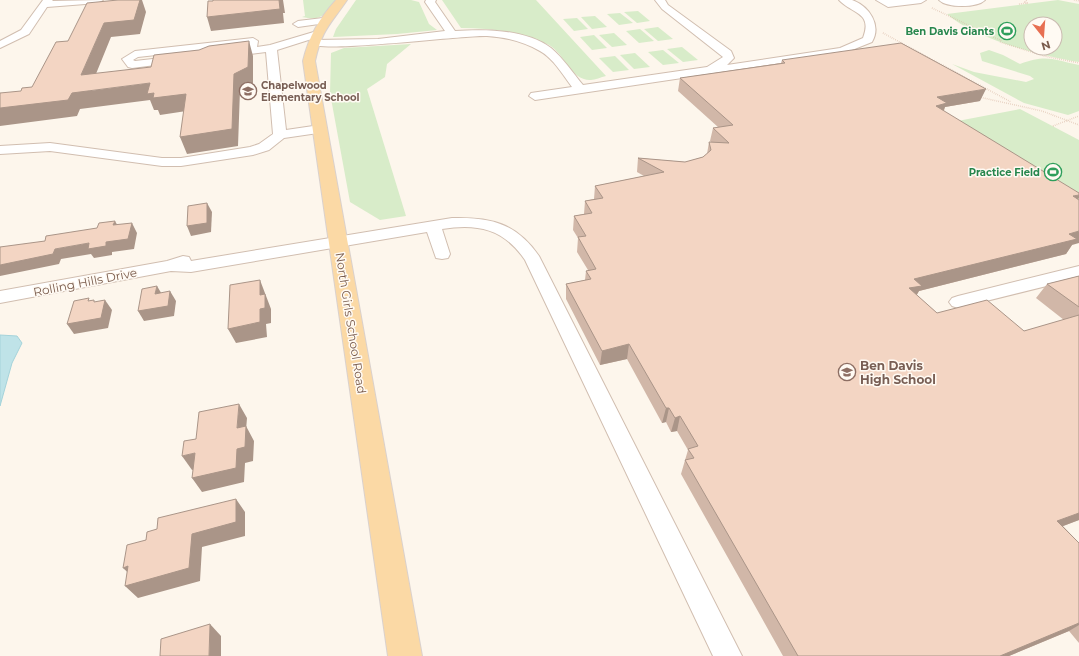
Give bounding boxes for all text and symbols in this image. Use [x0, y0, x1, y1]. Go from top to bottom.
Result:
north arrow [1023, 16, 1063, 56]
sports icon: Ben Davis Giants [997, 21, 1017, 41]
place label: Ben Davis Giants [905, 25, 995, 38]
text: N [1040, 38, 1052, 54]
place label: Chapelwood Elementary School [261, 79, 360, 104]
school or university icon: Chapelwood Elementary School [238, 81, 258, 101]
sports icon: Practice Field [1043, 162, 1063, 182]
place label: Practice Field [969, 166, 1040, 179]
street label: North Girls School Road [332, 251, 370, 395]
street label: Rolling Hills Drive [32, 265, 138, 299]
place label: Ben Davis High School [860, 358, 936, 387]
school or university icon: Ben Davis High School [837, 362, 857, 382]

